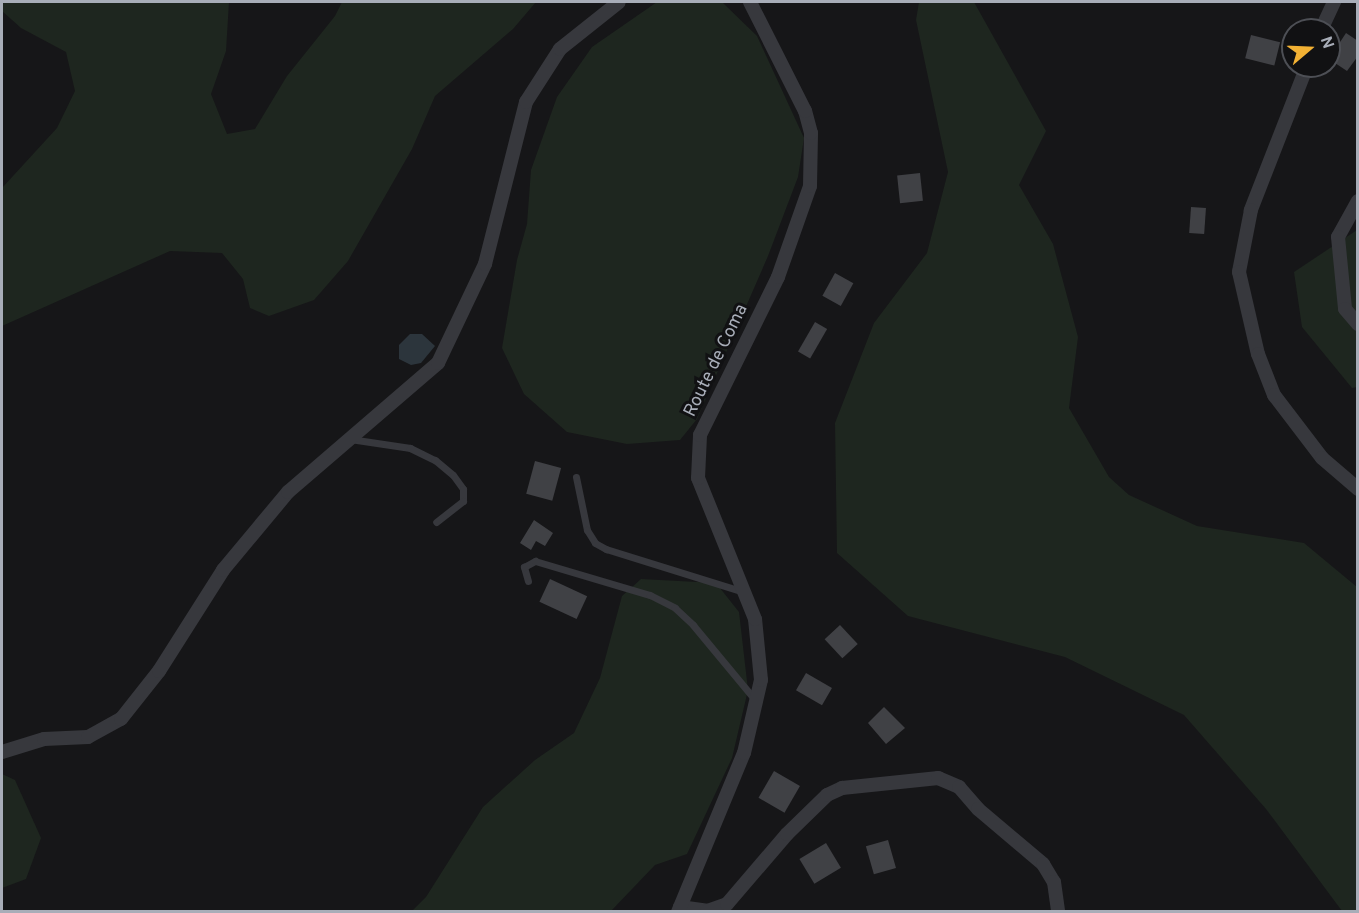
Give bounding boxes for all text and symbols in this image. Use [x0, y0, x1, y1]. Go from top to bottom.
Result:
north arrow [1281, 18, 1341, 78]
text: N [1315, 34, 1337, 51]
street label: Route de Coma [680, 301, 754, 421]

